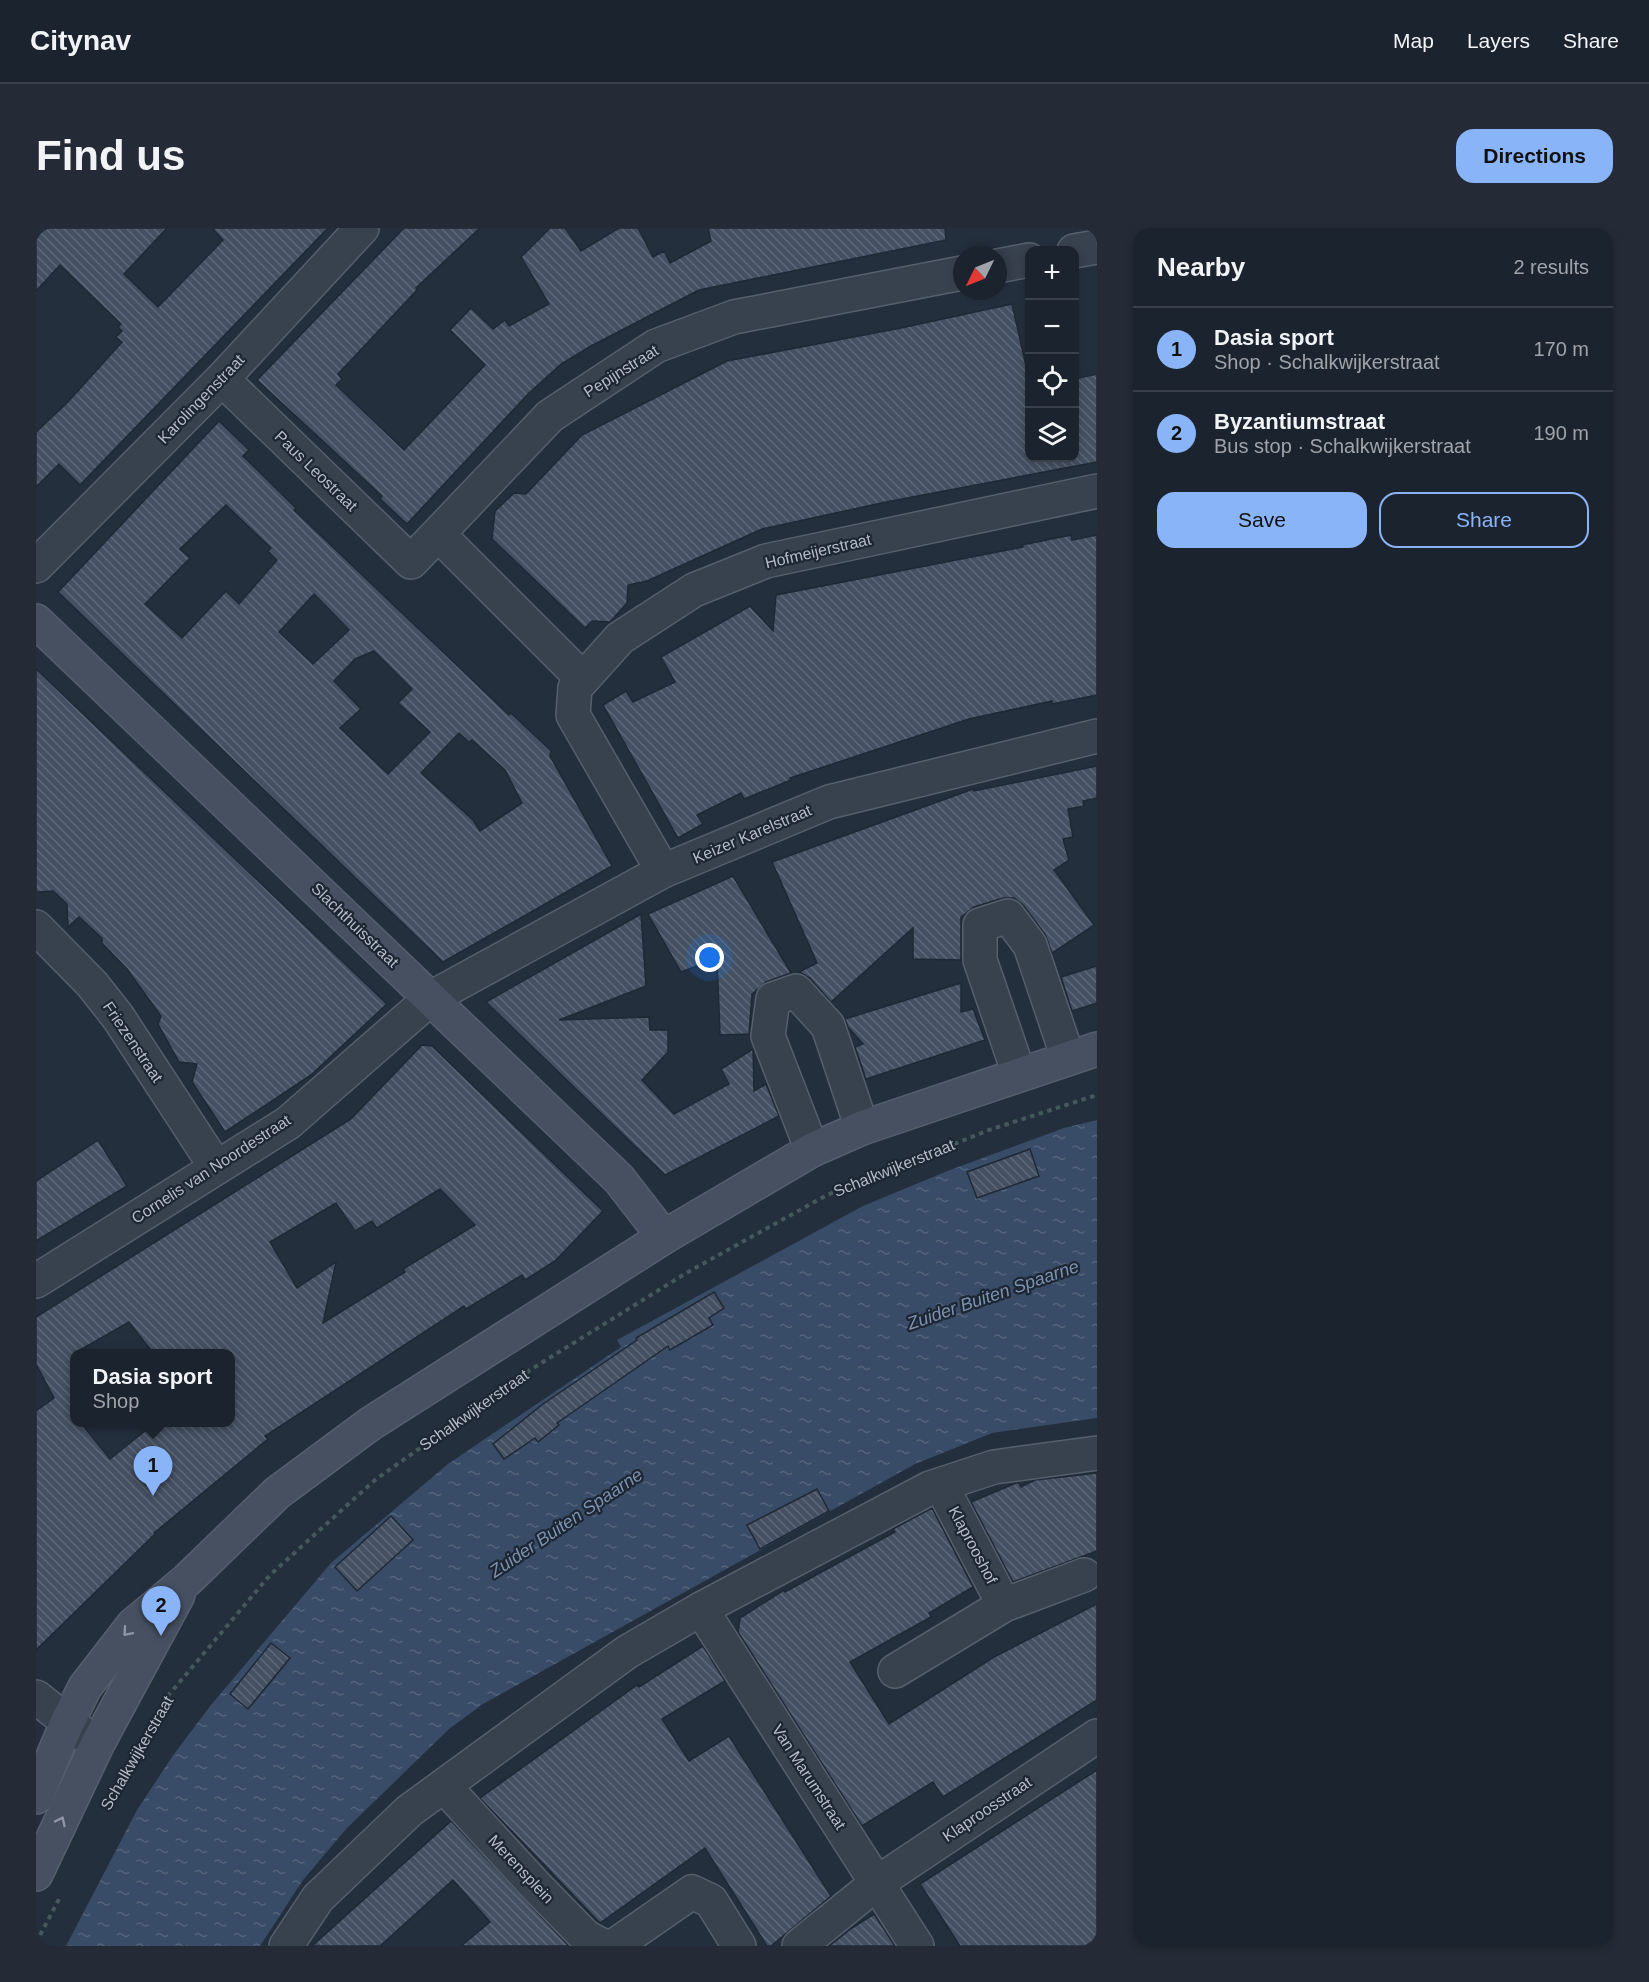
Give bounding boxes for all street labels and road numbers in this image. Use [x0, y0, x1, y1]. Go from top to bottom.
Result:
street label: Pepijnstraat [581, 341, 662, 401]
street label: Karolingenstraat [154, 351, 248, 447]
street label: Paus Leostraat [271, 428, 361, 515]
street label: Hofmeijerstraat [763, 530, 873, 571]
street label: Keizer Karelstraat [690, 801, 814, 867]
street label: Slachthuisstraat [308, 879, 402, 971]
street label: Friezenstraat [100, 999, 166, 1086]
street label: Cornelis van Noordestraat [128, 1111, 294, 1227]
street label: Schalkwijkerstraat [831, 1136, 957, 1200]
street label: Schalkwijkerstraat [416, 1366, 532, 1454]
street label: Klaprooshof [945, 1503, 1001, 1587]
street label: Schalkwijkerstraat [97, 1692, 177, 1813]
street label: Van Marumstraat [769, 1721, 850, 1833]
street label: Klaproosstraat [939, 1773, 1035, 1845]
street label: Merensplein [485, 1831, 557, 1907]

